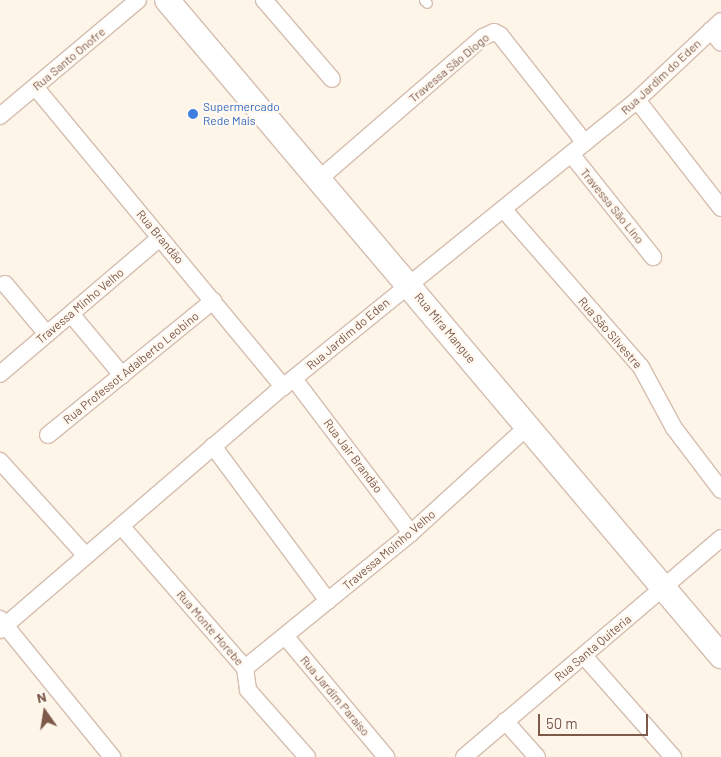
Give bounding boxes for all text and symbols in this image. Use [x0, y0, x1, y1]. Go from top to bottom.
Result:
street label: Rua Santo Onofre [30, 24, 108, 94]
street label: Travessa São Diogo [406, 30, 492, 106]
street label: Rua Jardim do Eden [618, 36, 704, 118]
place label: Supermercado Rede Mais [203, 100, 280, 128]
marker: Supermercado Rede Mais [187, 108, 199, 120]
street label: Travessa São Lino [577, 165, 647, 247]
street label: Rua Brandão [133, 207, 187, 267]
street label: Travessa Minho Velho [33, 265, 127, 347]
street label: Rua Mira Mangue [411, 290, 479, 366]
street label: Rua São Silvestre [575, 294, 645, 372]
street label: Rua Jardim do Eden [304, 295, 392, 373]
street label: Rua Professot Adalberto Leobino [60, 309, 202, 427]
street label: Rua Jair Brandão [321, 416, 385, 496]
street label: Travessa Moinho Velho [340, 507, 438, 593]
street label: Rua Monte Horebe [173, 587, 247, 669]
street label: Rua Santa Quiteria [552, 612, 634, 684]
street label: Rua Jardim Paraíso [297, 653, 373, 739]
north arrow [20, 687, 70, 737]
text: N [35, 688, 48, 706]
scale bar [541, 704, 651, 736]
text: 50 m [546, 714, 578, 732]

